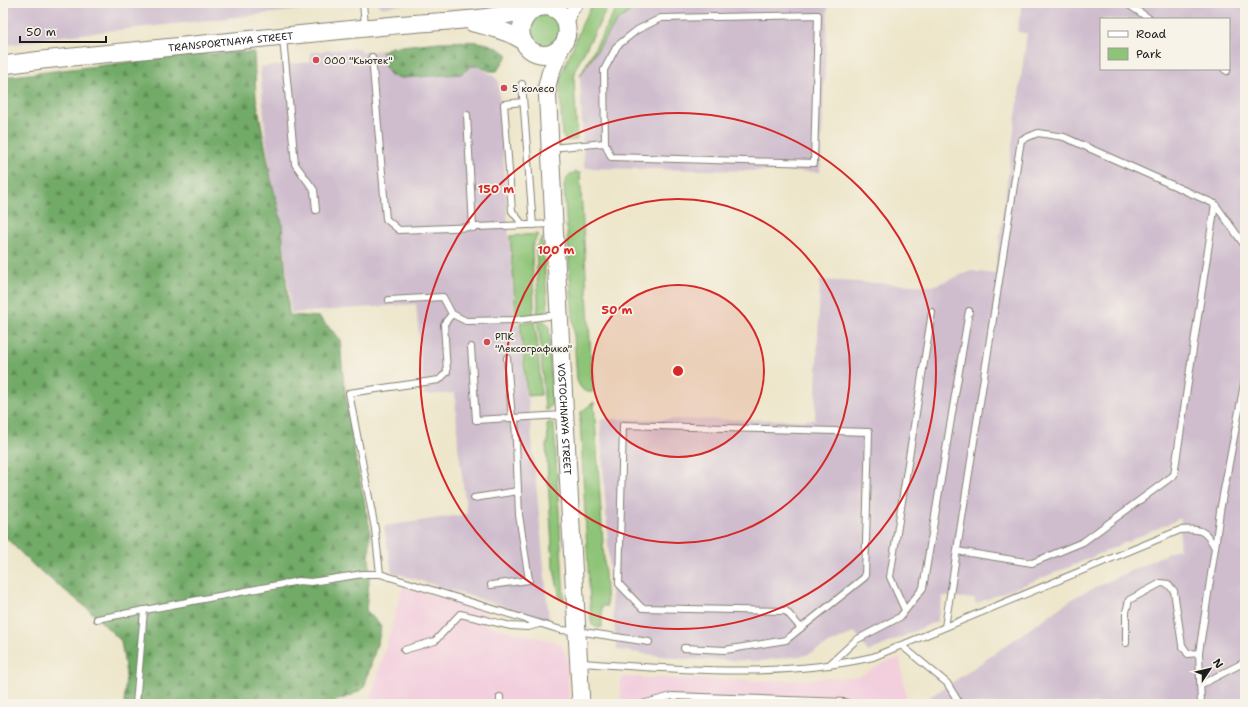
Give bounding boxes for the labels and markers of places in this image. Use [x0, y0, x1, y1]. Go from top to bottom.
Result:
place label: ООО "Кьютек" [324, 54, 393, 67]
marker: ООО "Кьютек" [311, 55, 321, 65]
place label: 5 колесо [512, 82, 555, 95]
marker: 5 колесо [499, 83, 509, 93]
place label: РПК "Лексографика" [495, 330, 572, 355]
marker: РПК "Лексографика" [482, 337, 492, 347]
centre of rings [671, 364, 685, 378]

